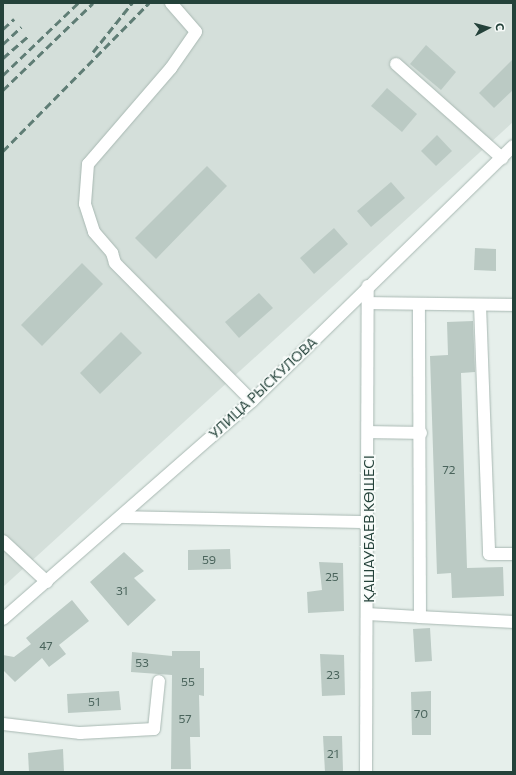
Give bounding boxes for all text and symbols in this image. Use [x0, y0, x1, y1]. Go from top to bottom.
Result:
north arrow [468, 8, 508, 48]
text: С [494, 22, 507, 31]
street label: УЛИЦА РЫСКУЛОВА [206, 334, 320, 442]
street label: ҚАШАУБАЕВ КӨШЕСІ [361, 455, 377, 603]
house number: 72 [443, 463, 455, 477]
house number: 59 [202, 553, 216, 567]
house number: 25 [325, 570, 339, 584]
house number: 31 [116, 584, 128, 598]
house number: 47 [39, 639, 53, 653]
house number: 53 [135, 656, 149, 670]
house number: 23 [326, 668, 340, 682]
house number: 55 [181, 675, 195, 689]
house number: 51 [88, 695, 100, 709]
house number: 70 [414, 707, 428, 721]
house number: 57 [178, 712, 192, 726]
house number: 21 [327, 747, 339, 761]

